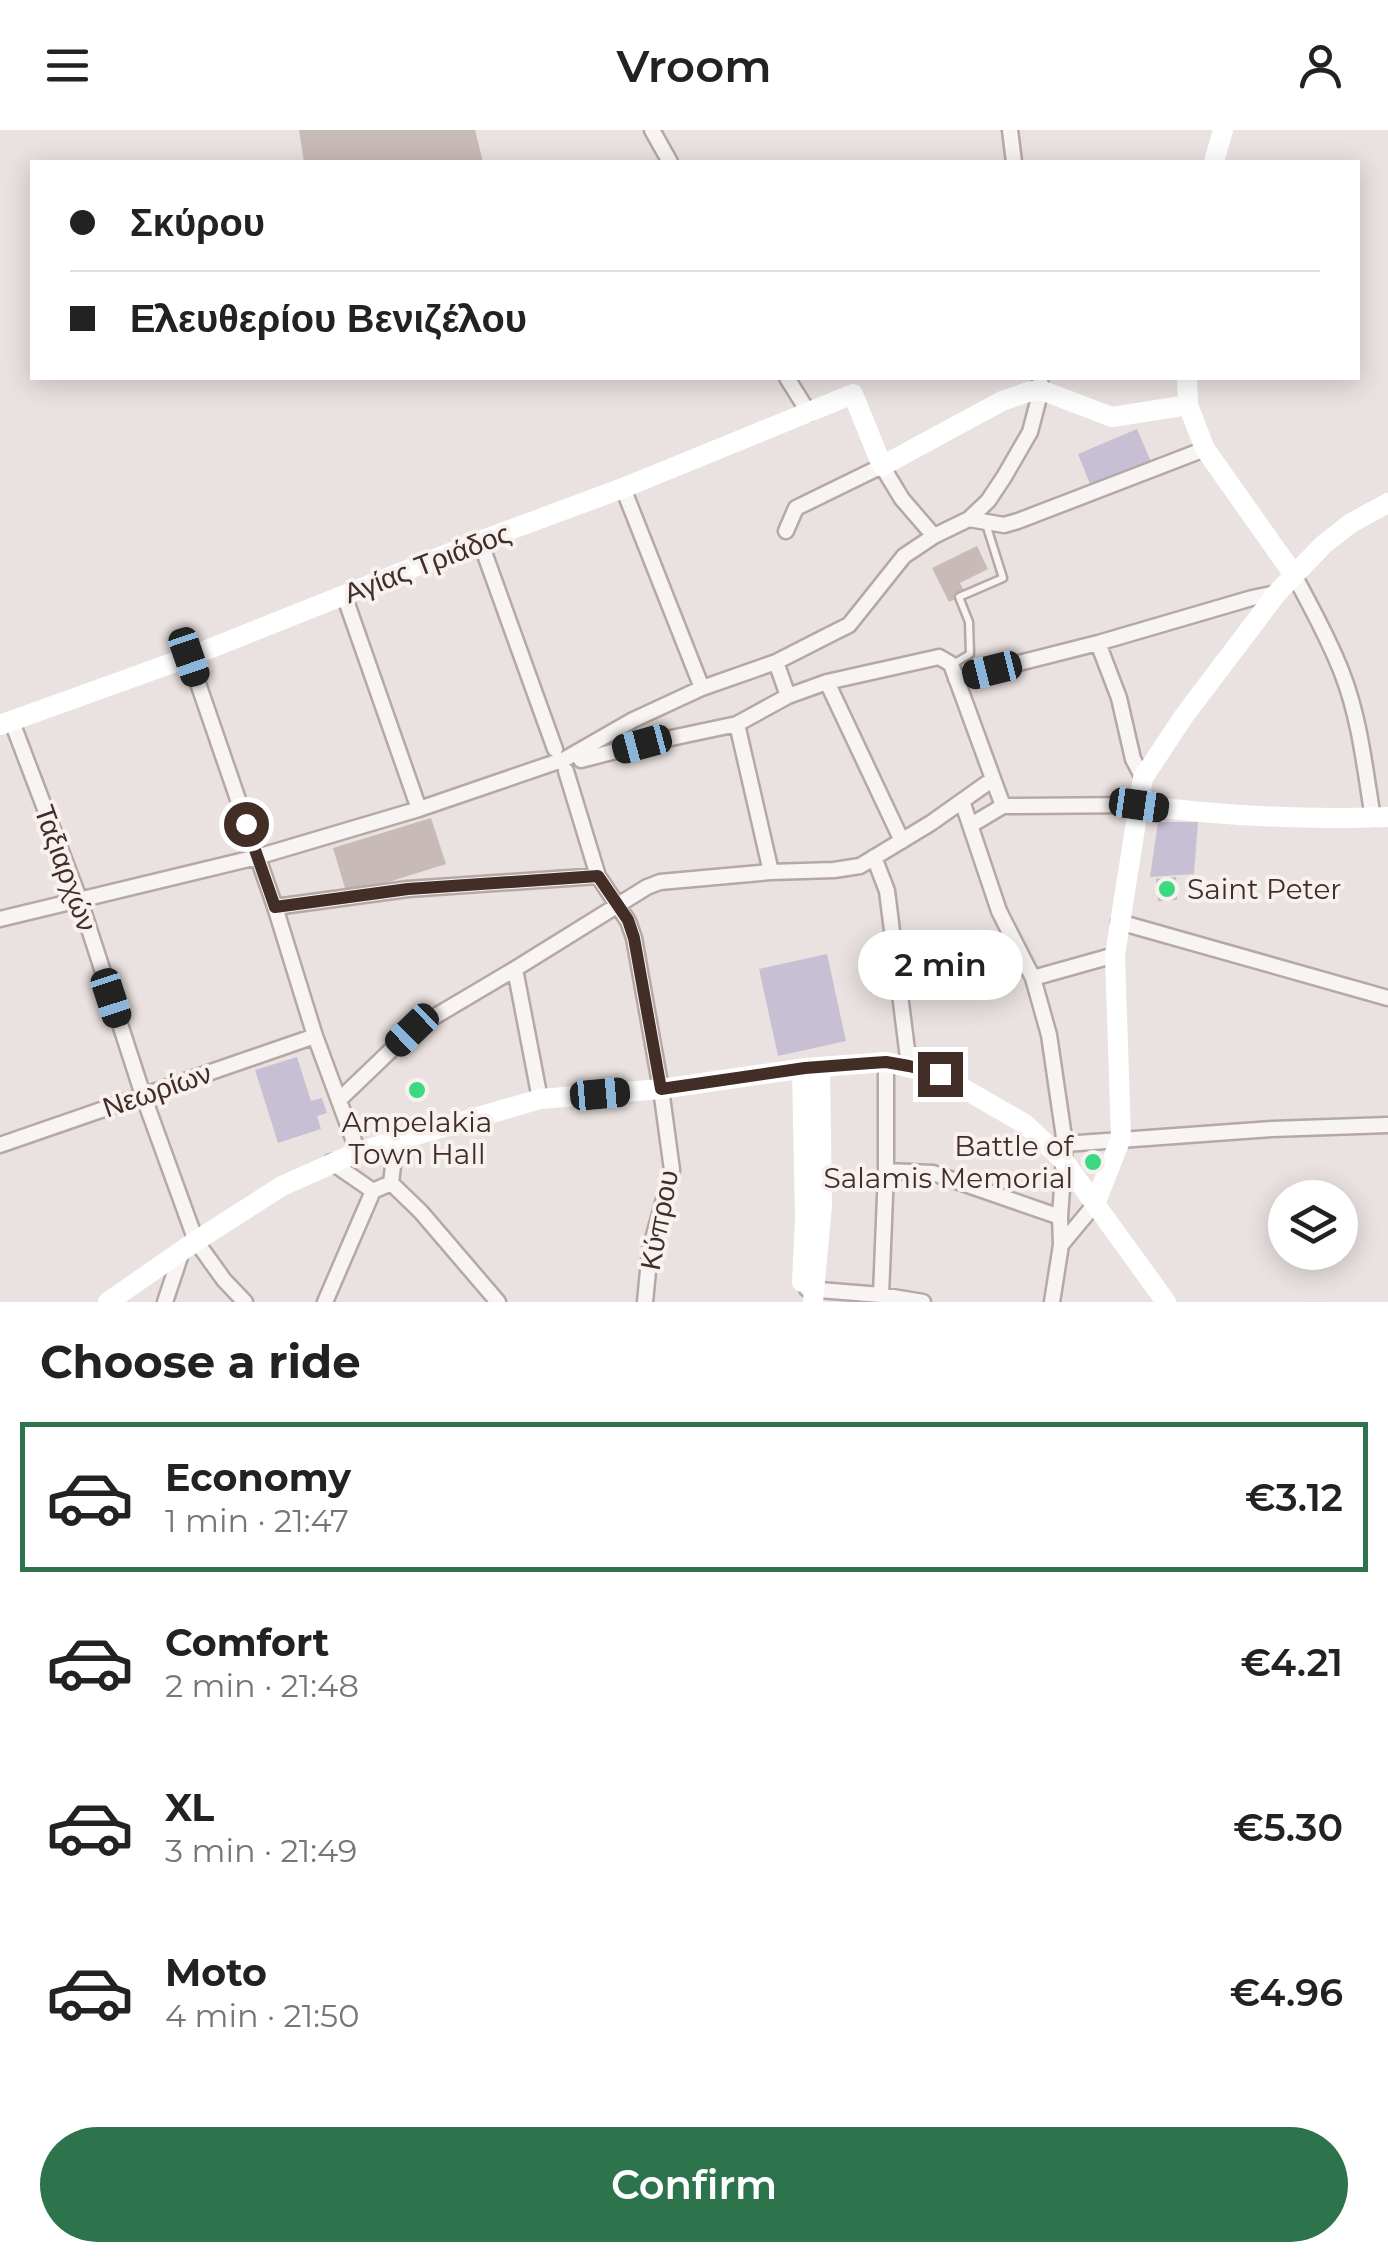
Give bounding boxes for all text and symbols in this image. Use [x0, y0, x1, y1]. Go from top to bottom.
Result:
icon: menu [40, 38, 95, 93]
text: Vroom [616, 38, 772, 93]
icon: person [1293, 38, 1348, 93]
text: Σκύρου [130, 199, 265, 246]
text: Ελευθερίου Βενιζέλου [130, 295, 527, 342]
street label: Αγίας Τριάδος [339, 516, 515, 610]
car [165, 624, 213, 690]
car [959, 648, 1025, 692]
car [609, 722, 675, 766]
car [1107, 786, 1171, 824]
street label: Ταξιαρχών [27, 800, 105, 936]
route start [224, 802, 269, 847]
place label: Saint Peter [1187, 872, 1342, 906]
marker: Saint Peter [1156, 878, 1178, 900]
callout: 2 min [858, 929, 1022, 999]
text: 2 min [894, 945, 987, 984]
car [87, 965, 135, 1031]
car [380, 998, 444, 1062]
route end [918, 1052, 963, 1097]
street label: Νεωρίων [98, 1056, 216, 1124]
car [569, 1076, 631, 1112]
marker: Ampelakia Town Hall [406, 1079, 428, 1101]
place label: Ampelakia Town Hall [342, 1105, 492, 1171]
place label: Battle of Salamis Memorial [823, 1129, 1075, 1195]
marker: Battle of Salamis Memorial [1082, 1151, 1104, 1173]
street label: Κύπρου [633, 1167, 685, 1273]
map controls [1268, 1180, 1358, 1270]
button: layers [1268, 1180, 1358, 1270]
text: Choose a ride [40, 1334, 361, 1389]
icon: car [45, 1452, 135, 1542]
text: Economy [165, 1454, 351, 1501]
text: €3.12 [1245, 1474, 1343, 1521]
text: 1 min · 21:47 [165, 1501, 349, 1540]
icon: car [45, 1617, 135, 1707]
text: Comfort [165, 1619, 329, 1666]
text: €4.21 [1240, 1639, 1343, 1686]
text: 2 min · 21:48 [165, 1666, 359, 1705]
icon: car [45, 1782, 135, 1872]
text: XL [165, 1784, 214, 1831]
text: €5.30 [1233, 1804, 1343, 1851]
text: 3 min · 21:49 [165, 1831, 357, 1870]
icon: car [45, 1947, 135, 2037]
text: Moto [165, 1949, 267, 1996]
text: €4.96 [1230, 1969, 1343, 2016]
text: 4 min · 21:50 [165, 1996, 359, 2035]
button: Confirm [40, 2127, 1348, 2242]

